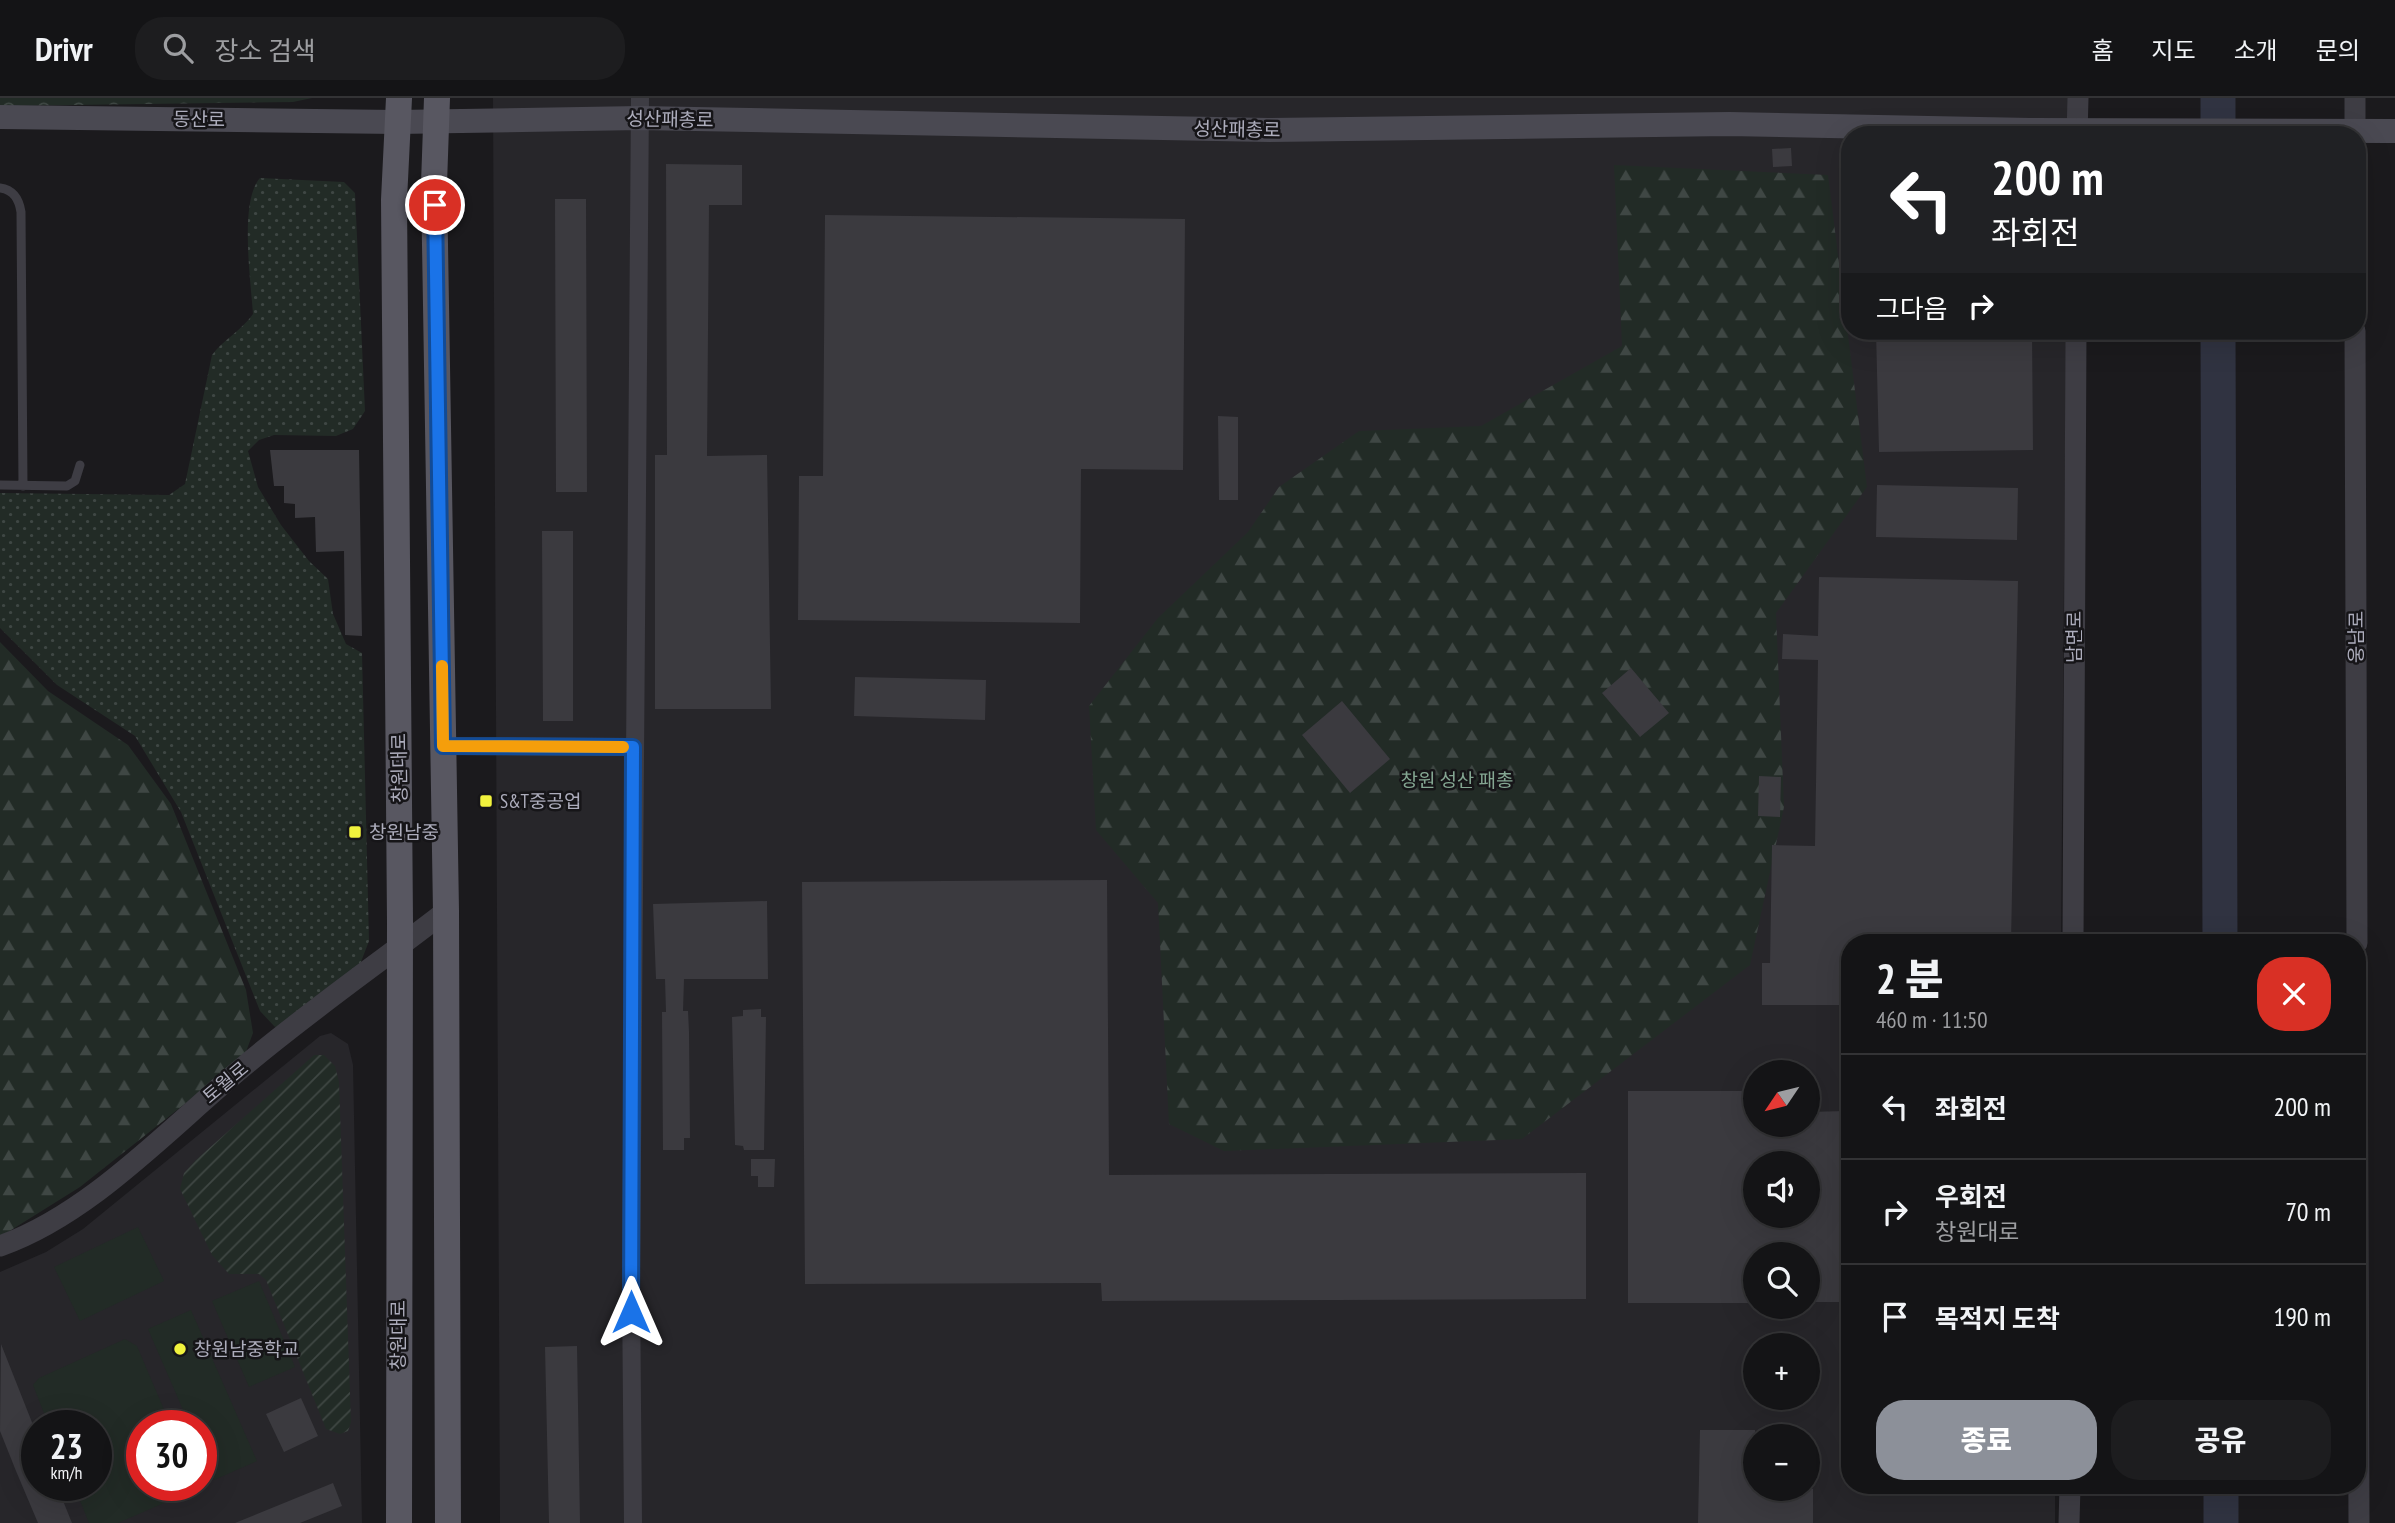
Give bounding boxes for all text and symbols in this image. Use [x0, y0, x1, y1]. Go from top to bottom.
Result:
search box [135, 17, 625, 80]
text: Drivr [35, 27, 93, 70]
icon: search [159, 29, 197, 67]
text: 장소 검색 [215, 34, 316, 67]
text: 홈 [2091, 35, 2113, 66]
text: 지도 [2151, 35, 2196, 66]
text: 소개 [2234, 35, 2278, 66]
text: 문의 [2316, 35, 2360, 66]
street label: 성산패총로 [626, 106, 714, 132]
street label: 동산로 [173, 107, 225, 131]
street label: 성산패총로 [1193, 116, 1281, 142]
text: 200 m [1991, 145, 2104, 209]
icon: left [1876, 154, 1967, 245]
pin [405, 175, 465, 235]
icon: arrive [416, 186, 454, 224]
text: 좌회전 [1991, 211, 2079, 253]
icon: right [1962, 287, 2000, 325]
text: 그다음 [1876, 292, 1948, 325]
street label: 남면로 [2062, 611, 2086, 663]
street label: 웅남로 [2344, 611, 2368, 663]
street label: 창원대로 [386, 733, 412, 803]
park label: 창원 성산 패총 [1401, 768, 1513, 792]
place label: S&T중공업 [500, 789, 582, 813]
marker: S&T중공업 [478, 793, 494, 809]
place label: 창원남중 [369, 820, 439, 844]
marker: 창원남중 [347, 824, 363, 840]
text: 2 분 [1876, 951, 1943, 1006]
button: close [2257, 957, 2331, 1031]
text: 460 m · 11:50 [1876, 1005, 1988, 1034]
street label: 토월로 [197, 1056, 253, 1108]
north arrow [1743, 1060, 1820, 1138]
map controls [1743, 1060, 1820, 1501]
icon: left [1876, 1088, 1914, 1126]
text: 200 m [2273, 1090, 2331, 1123]
text: 좌회전 [1935, 1092, 2007, 1125]
button: sound [1743, 1151, 1820, 1228]
text: 우회전 [1935, 1180, 2007, 1213]
icon: right [1876, 1193, 1914, 1231]
text: 70 m [2285, 1195, 2331, 1228]
text: 창원대로 [1935, 1217, 2020, 1246]
button: search [1743, 1242, 1820, 1319]
position arrow [594, 1275, 668, 1349]
icon: arrive [1876, 1298, 1914, 1336]
street label: 창원대로 [386, 1300, 410, 1370]
text: 190 m [2273, 1300, 2331, 1333]
text: 목적지 도착 [1935, 1302, 2060, 1335]
button: + [1743, 1333, 1820, 1410]
place label: 창원남중학교 [194, 1337, 299, 1361]
marker: 창원남중학교 [172, 1341, 188, 1357]
button: 종료 [1876, 1400, 2097, 1480]
button: 공유 [2111, 1400, 2331, 1480]
speed limit sign: 30 [126, 1410, 217, 1501]
text: 23 [50, 1423, 83, 1469]
button: − [1743, 1424, 1820, 1501]
text: km/h [51, 1461, 82, 1484]

